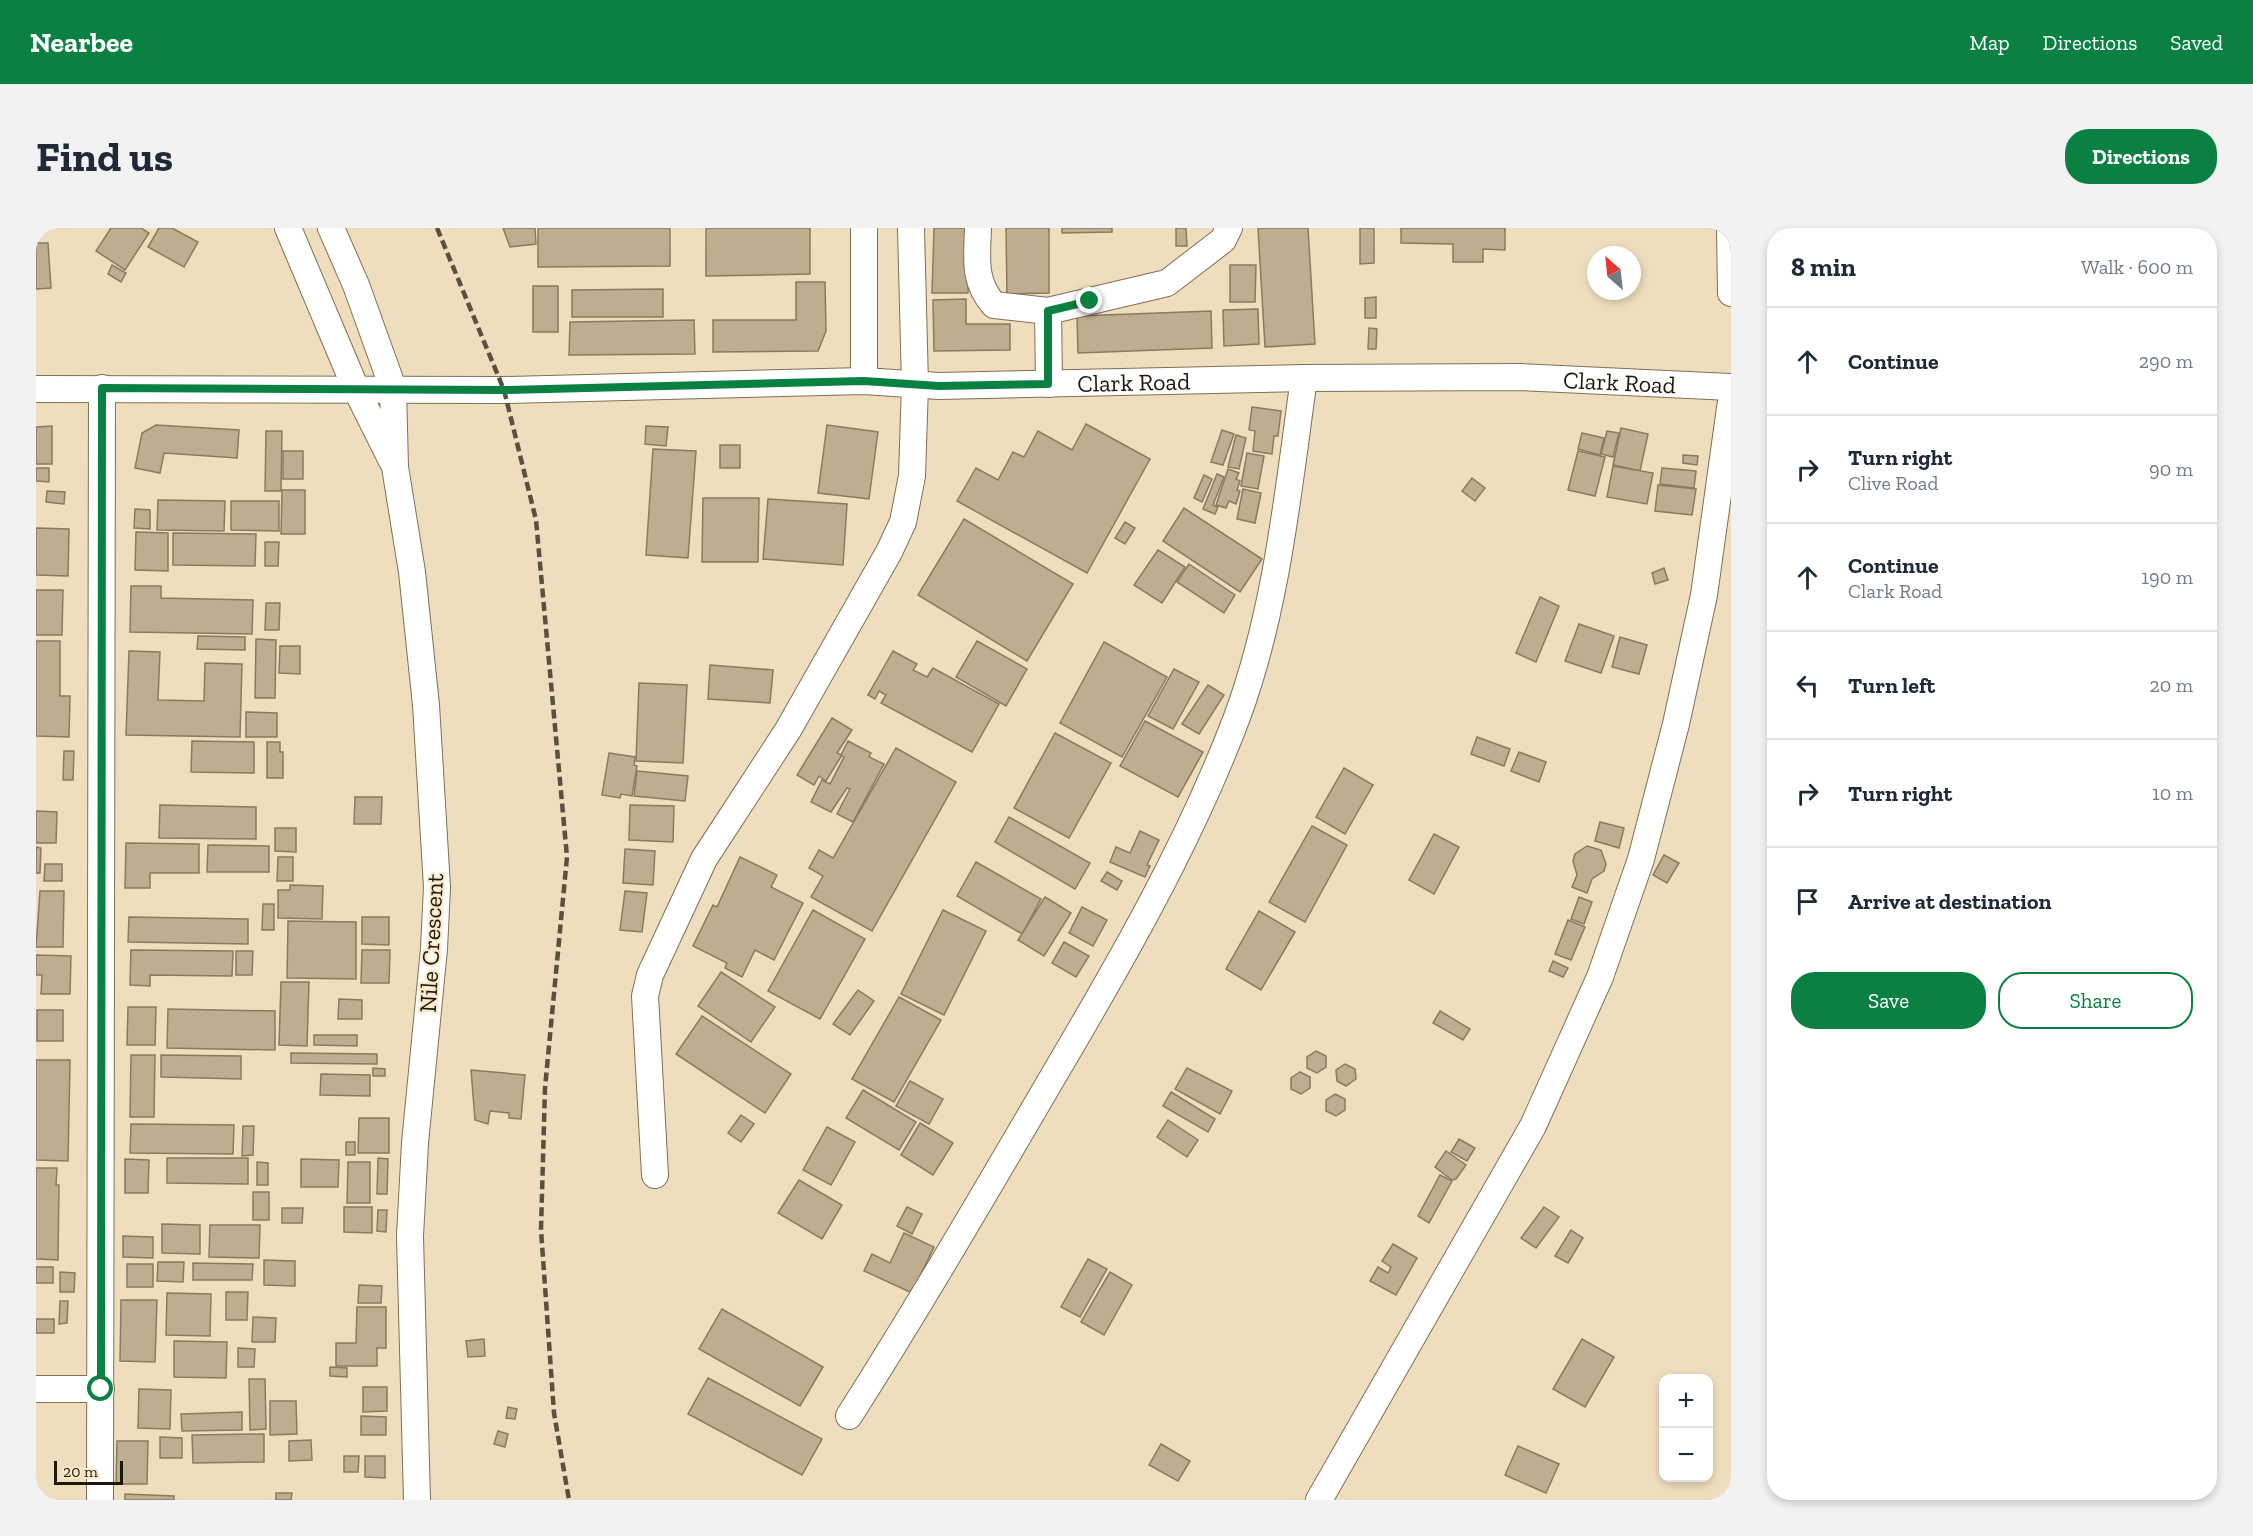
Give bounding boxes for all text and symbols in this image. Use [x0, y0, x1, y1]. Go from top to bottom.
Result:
text: Nearbee [30, 26, 133, 59]
text: Map [1970, 30, 2010, 55]
text: Directions [2043, 30, 2137, 55]
text: Saved [2170, 30, 2223, 55]
button: Directions [2065, 129, 2217, 184]
text: Find us [36, 131, 173, 182]
north arrow [1587, 246, 1641, 300]
text: 8 min [1791, 251, 1856, 283]
text: Walk · 600 m [2081, 255, 2193, 279]
route end [1076, 287, 1102, 313]
icon: ahead [1791, 345, 1824, 378]
text: Continue [1848, 348, 1939, 375]
text: 290 m [2139, 349, 2193, 373]
street label: Clark Road [1562, 365, 1677, 399]
street label: Clark Road [1077, 366, 1190, 397]
text: Turn right [1848, 444, 1952, 471]
icon: right [1791, 453, 1824, 486]
text: 90 m [2149, 457, 2193, 481]
text: Clive Road [1848, 471, 1938, 495]
text: Continue [1848, 552, 1939, 579]
icon: ahead [1791, 561, 1824, 594]
text: 190 m [2141, 565, 2193, 589]
text: Clark Road [1848, 579, 1942, 603]
icon: left [1791, 669, 1824, 702]
text: Turn left [1848, 672, 1935, 699]
text: 20 m [2149, 673, 2193, 697]
icon: right [1791, 777, 1824, 810]
text: Turn right [1848, 780, 1952, 807]
text: 10 m [2152, 781, 2193, 805]
street label: Nile Crescent [413, 872, 449, 1013]
icon: arrive [1791, 885, 1824, 918]
text: Arrive at destination [1848, 888, 2051, 915]
button: Save [1791, 972, 1986, 1029]
button: Share [1998, 972, 2193, 1029]
map controls [1659, 1374, 1713, 1482]
button: + [1659, 1374, 1713, 1428]
route start [87, 1375, 113, 1401]
button: − [1659, 1428, 1713, 1482]
scale bar [54, 1458, 123, 1486]
text: 20 m [63, 1462, 98, 1481]

